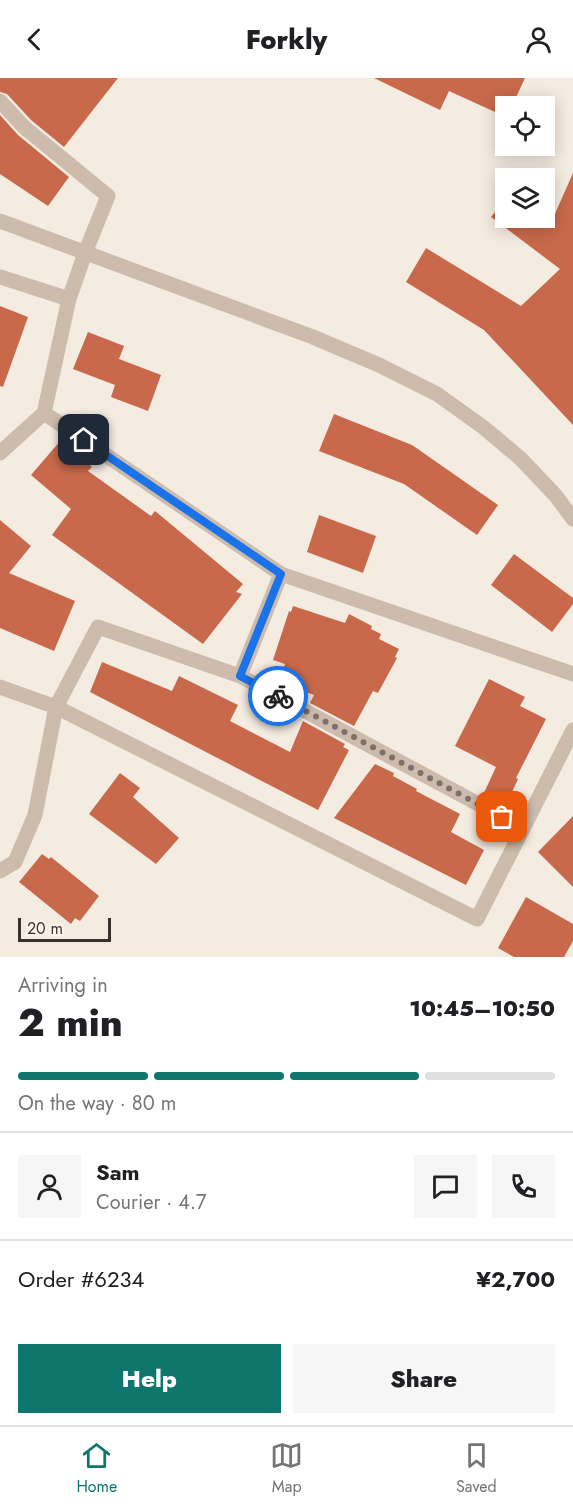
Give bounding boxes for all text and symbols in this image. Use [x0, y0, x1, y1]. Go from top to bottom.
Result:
text: Forkly [246, 20, 327, 59]
icon: back [18, 23, 51, 56]
icon: person [522, 23, 555, 56]
map controls [495, 96, 555, 228]
button: locate [495, 96, 555, 156]
button: layers [495, 168, 555, 228]
pin [58, 414, 109, 465]
icon: home [67, 423, 100, 456]
courier [248, 666, 308, 726]
icon: bike [262, 680, 295, 713]
pin [476, 791, 527, 842]
icon: bag [485, 800, 518, 833]
scale bar [18, 915, 111, 942]
text: 20 m [27, 917, 63, 940]
text: Arriving in [18, 971, 108, 1000]
text: 10:45–10:50 [409, 992, 555, 1024]
text: 2 min [18, 994, 123, 1051]
text: On the way · 80 m [18, 1089, 176, 1118]
button: person [18, 1155, 81, 1218]
button: chat [414, 1155, 477, 1218]
button: phone [492, 1155, 555, 1218]
text: Sam [96, 1156, 140, 1188]
text: Courier · 4.7 [96, 1188, 207, 1217]
text: Order #6234 [18, 1263, 144, 1295]
text: ¥2,700 [476, 1263, 555, 1295]
button: Help [18, 1344, 281, 1413]
button: Share [293, 1344, 555, 1413]
tab: Home [76, 1439, 117, 1498]
tab: Map [270, 1439, 303, 1498]
tab: Saved [456, 1439, 497, 1498]

